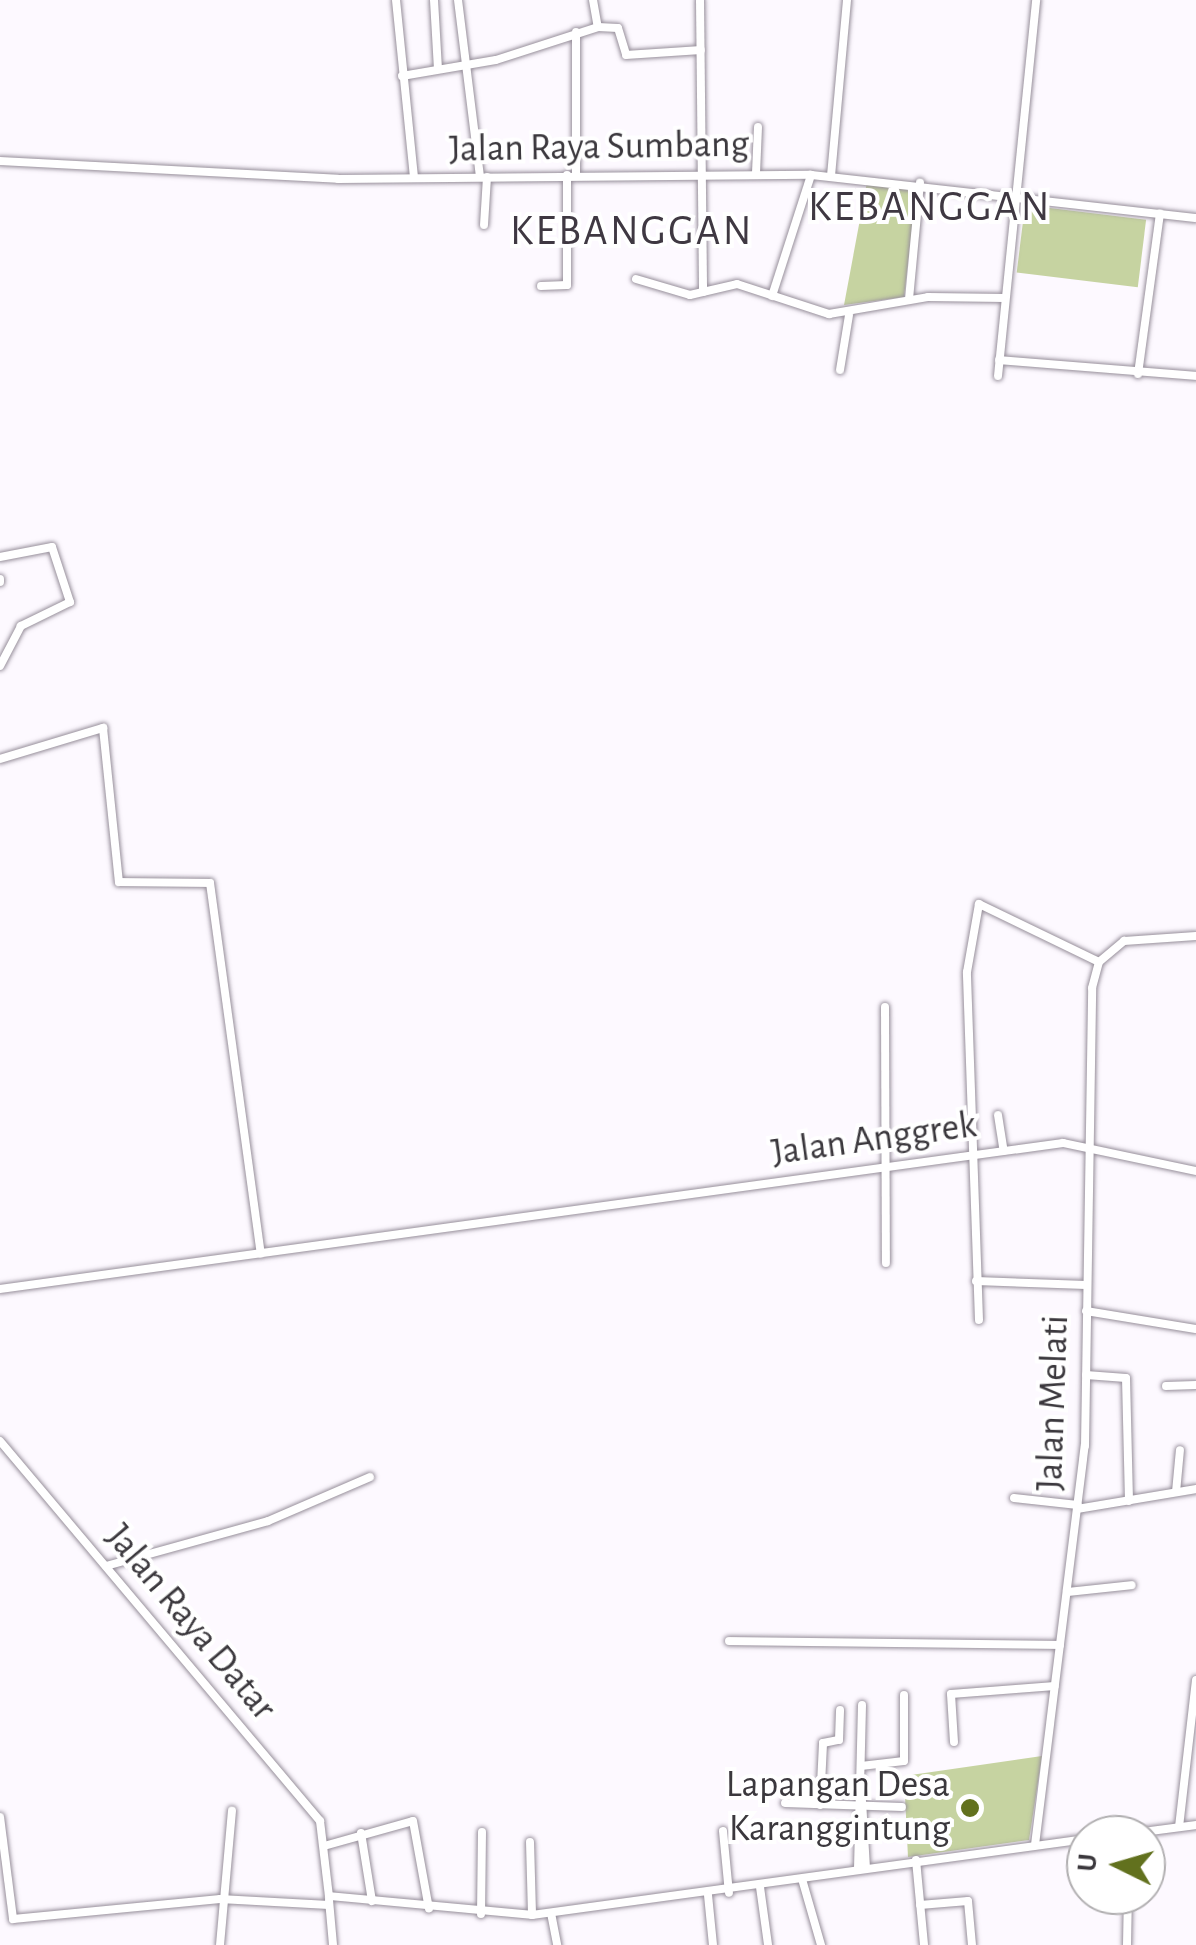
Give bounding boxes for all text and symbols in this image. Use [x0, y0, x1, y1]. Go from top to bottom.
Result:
street label: Jalan Raya Sumbang [449, 123, 749, 173]
district label: KEBANGGAN [808, 182, 1052, 232]
district label: KEBANGGAN [510, 206, 754, 256]
street label: Jalan Anggrek [769, 1103, 979, 1177]
street label: Jalan Melati [1028, 1314, 1080, 1492]
street label: Jalan Raya Datar [95, 1516, 285, 1730]
place label: Lapangan Desa Karanggintung [726, 1763, 950, 1852]
marker: Lapangan Desa Karanggintung [959, 1797, 981, 1819]
north arrow [1066, 1815, 1166, 1915]
text: U [1073, 1852, 1103, 1873]

